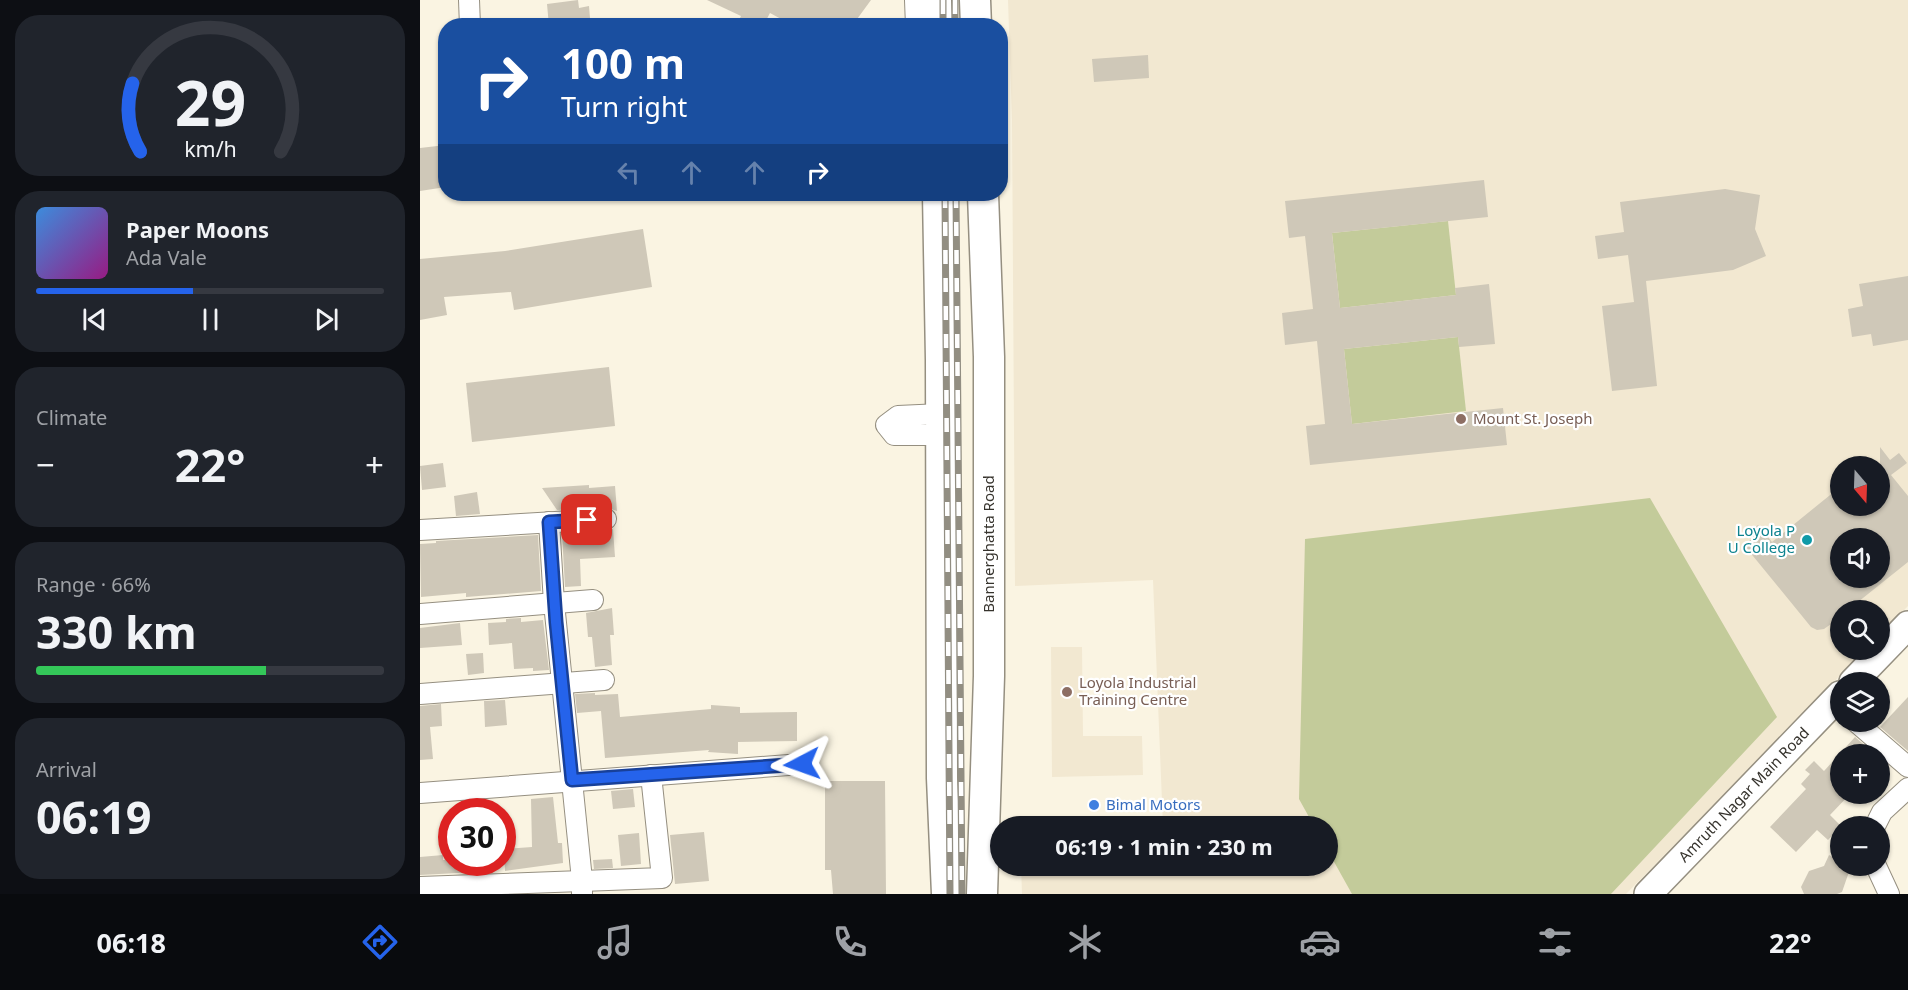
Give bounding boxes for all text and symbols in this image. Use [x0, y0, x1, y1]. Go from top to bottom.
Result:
text: 100 m [561, 34, 685, 91]
icon: right [462, 42, 540, 120]
text: 29 [174, 60, 246, 145]
text: Turn right [561, 88, 687, 125]
text: km/h [184, 135, 236, 164]
icon: left [612, 156, 645, 189]
icon: ahead [675, 156, 708, 189]
icon: ahead [738, 156, 771, 189]
icon: right [801, 156, 834, 189]
text: Paper Moons [126, 214, 269, 244]
text: Ada Vale [126, 244, 207, 271]
icon: previous [78, 303, 111, 336]
icon: pause [194, 303, 227, 336]
icon: next [310, 303, 343, 336]
text: Climate [36, 404, 107, 431]
place label: Mount St. Joseph [1473, 408, 1592, 428]
marker: Mount St. Joseph [1454, 412, 1468, 426]
text: 22° [175, 434, 245, 495]
text: − [36, 442, 55, 487]
text: + [365, 442, 384, 487]
north arrow [1830, 456, 1890, 516]
map controls [1830, 456, 1890, 876]
street label: Bannerghatta Road [978, 475, 998, 613]
pin [561, 494, 612, 545]
icon: arrive [570, 503, 603, 536]
place label: Loyola P U College [1728, 520, 1795, 557]
button: sound [1830, 528, 1890, 588]
marker: Loyola P U College [1800, 533, 1814, 547]
text: Range · 66% [36, 571, 151, 598]
button: search [1830, 600, 1890, 660]
text: 330 km [36, 601, 197, 662]
place label: Loyola Industrial Training Centre [1079, 672, 1196, 709]
button: layers [1830, 672, 1890, 732]
marker: Loyola Industrial Training Centre [1060, 685, 1074, 699]
street label: Amruth Nagar Main Road [1673, 723, 1813, 866]
position arrow [770, 732, 834, 796]
button: + [1830, 744, 1890, 804]
text: Arrival [36, 756, 97, 783]
text: 06:19 [36, 786, 152, 847]
place label: Bimal Motors [1106, 794, 1200, 814]
speed limit sign: 30 [438, 798, 516, 876]
marker: Bimal Motors [1087, 798, 1101, 812]
button: − [1830, 816, 1890, 876]
text: 06:19 · 1 min · 230 m [1055, 831, 1273, 861]
icon: directions [359, 921, 401, 963]
icon: music [594, 921, 636, 963]
icon: phone [829, 921, 871, 963]
icon: climate [1064, 921, 1106, 963]
icon: car [1299, 921, 1341, 963]
icon: filters [1534, 921, 1576, 963]
text: 06:18 [97, 924, 166, 961]
text: 22° [1769, 924, 1811, 961]

